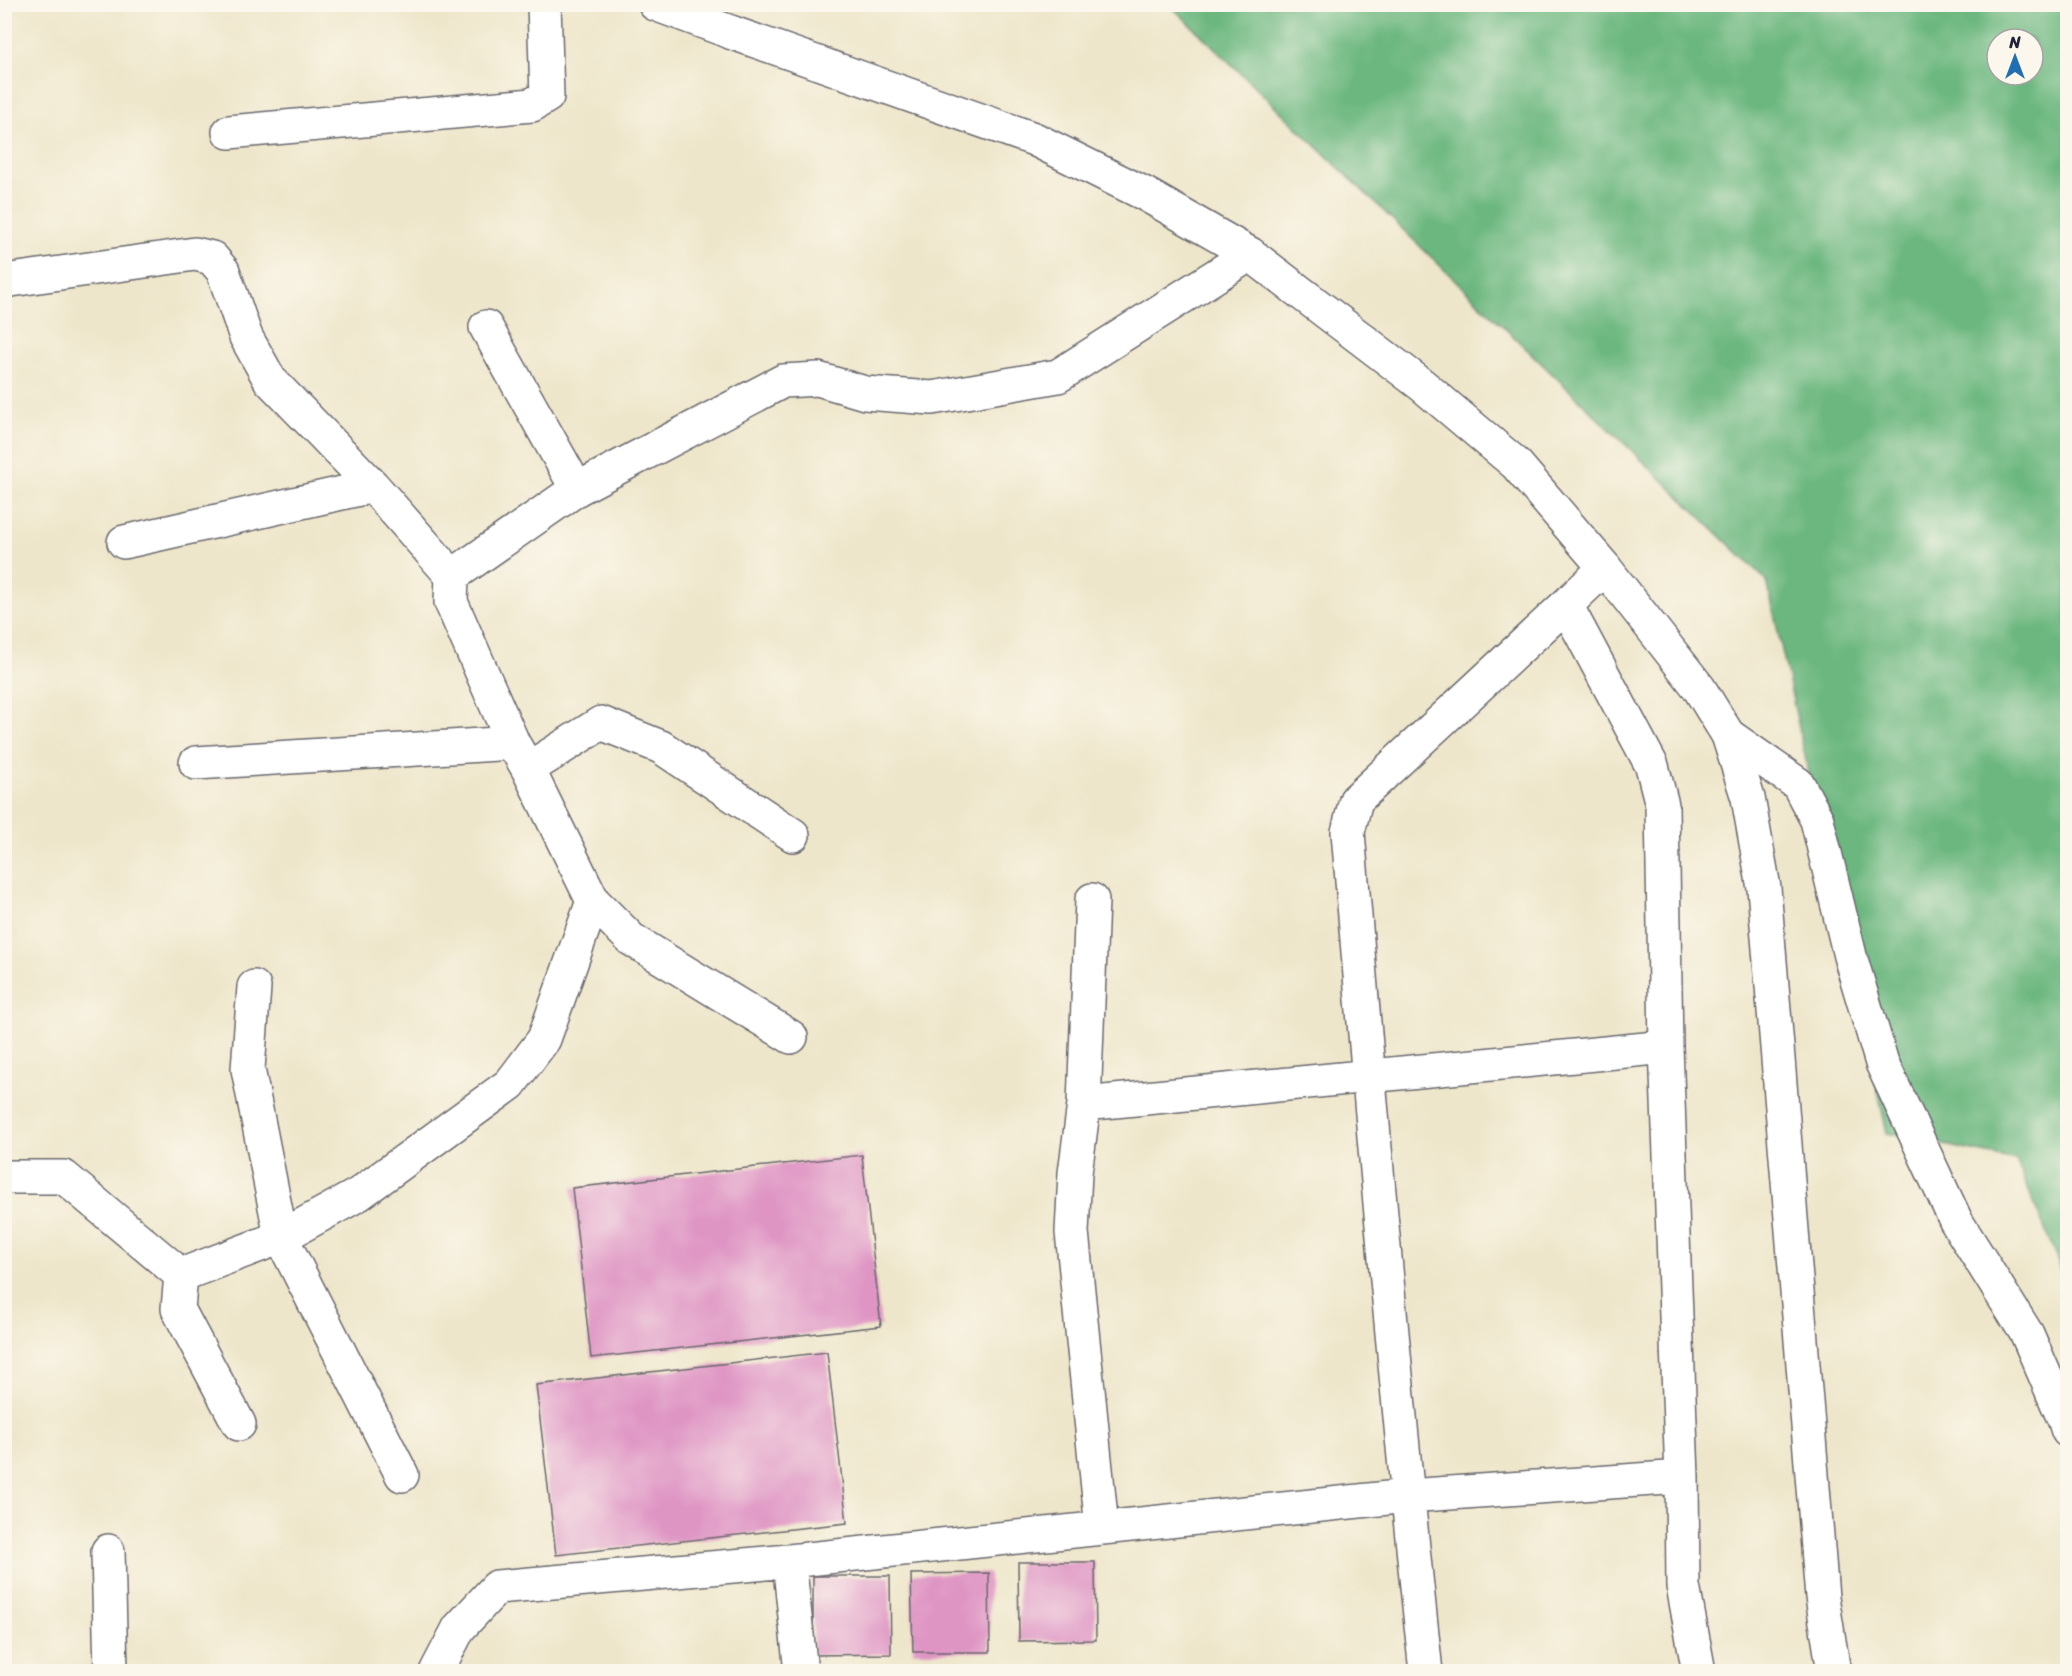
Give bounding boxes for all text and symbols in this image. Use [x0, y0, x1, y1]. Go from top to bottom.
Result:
north arrow [1985, 27, 2045, 87]
text: N [2008, 28, 2021, 57]

